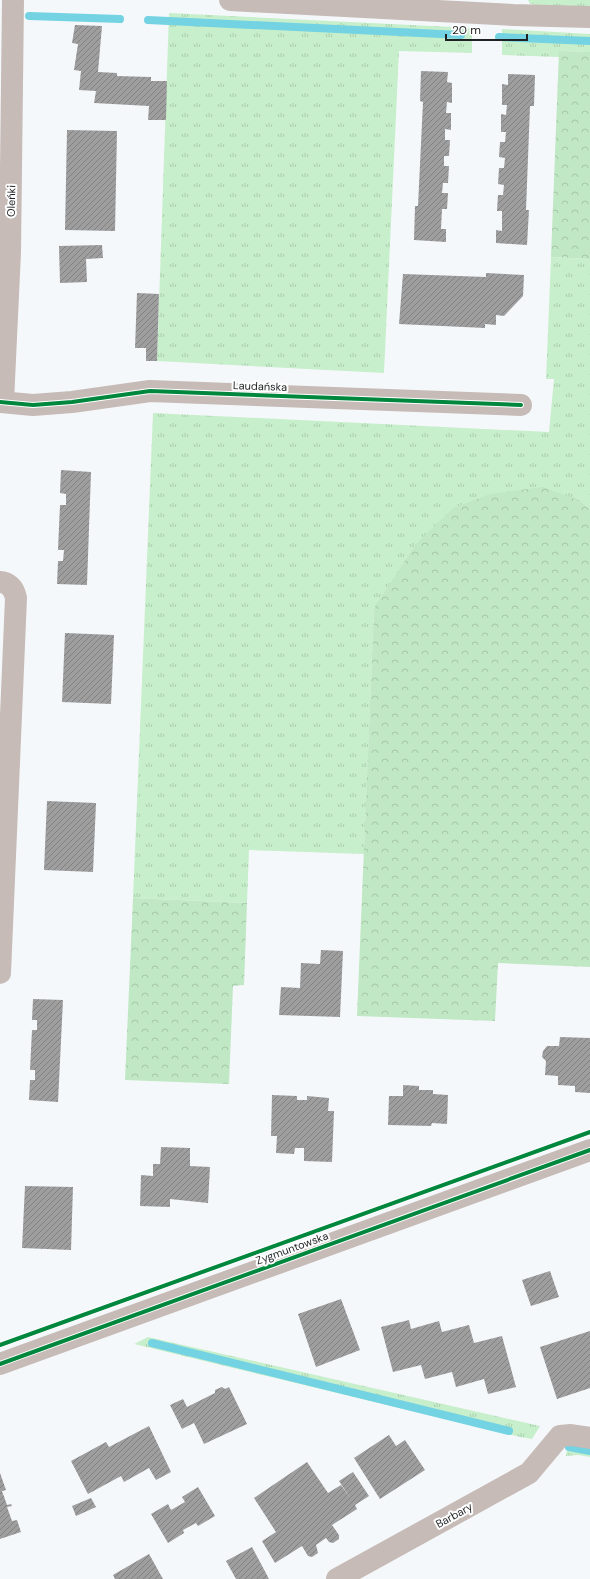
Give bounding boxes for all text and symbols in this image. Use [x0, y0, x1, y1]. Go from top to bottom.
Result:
scale bar [446, 16, 527, 42]
text: 20 m [452, 22, 481, 38]
street label: Oleńki [4, 185, 18, 217]
street label: Laudańska [233, 378, 287, 394]
street label: Zygmuntowska [254, 1228, 330, 1268]
street label: Barbary [433, 1499, 475, 1531]

